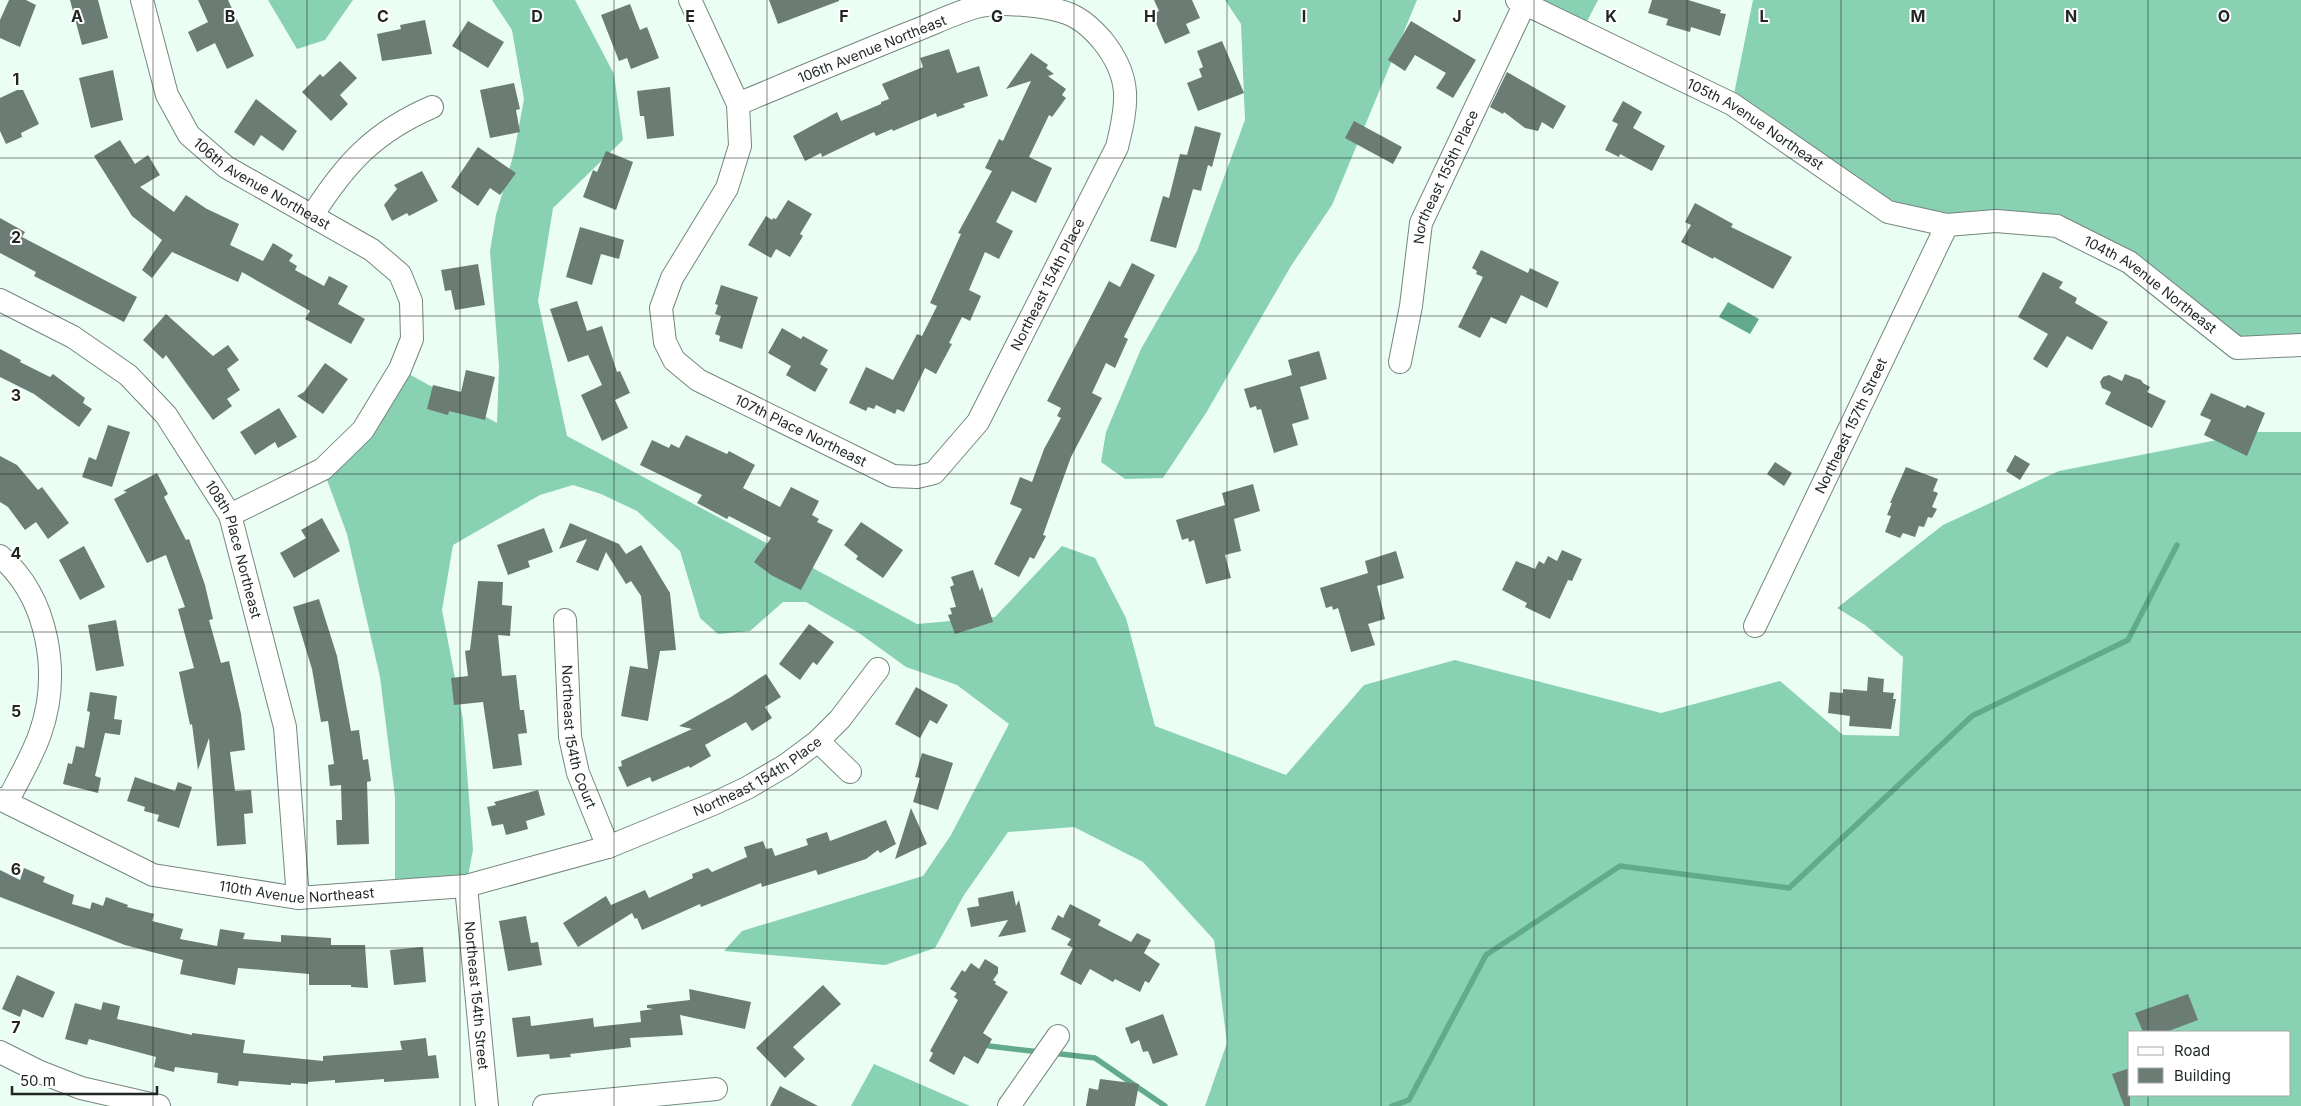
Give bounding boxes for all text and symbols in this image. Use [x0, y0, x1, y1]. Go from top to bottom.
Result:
text: A [71, 6, 83, 26]
text: B [225, 6, 235, 26]
text: C [377, 6, 389, 26]
text: D [531, 6, 543, 26]
text: E [685, 6, 695, 26]
text: F [839, 6, 849, 26]
text: G [991, 6, 1003, 26]
text: H [1144, 6, 1156, 26]
text: I [1302, 6, 1306, 26]
text: J [1452, 6, 1462, 26]
text: K [1605, 6, 1617, 26]
text: L [1759, 6, 1769, 26]
text: M [1911, 6, 1925, 26]
text: N [2065, 6, 2077, 26]
text: O [2218, 6, 2230, 26]
street label: 106th Avenue Northeast [795, 11, 949, 86]
text: 1 [13, 69, 19, 89]
street label: 105th Avenue Northeast [1684, 75, 1827, 173]
street label: Northeast 155th Place [1410, 107, 1481, 245]
street label: 106th Avenue Northeast [190, 134, 334, 233]
street label: Northeast 154th Place [1007, 215, 1088, 353]
text: 2 [11, 227, 21, 247]
street label: 104th Avenue Northeast [2081, 232, 2221, 337]
street label: Northeast 157th Street [1811, 355, 1890, 496]
text: 3 [11, 385, 21, 405]
street label: 107th Place Northeast [732, 390, 870, 470]
street label: 108th Place Northeast [202, 477, 266, 620]
text: 4 [11, 543, 22, 563]
street label: Northeast 154th Court [559, 664, 601, 811]
text: 5 [11, 701, 21, 721]
street label: Northeast 154th Place [690, 732, 825, 819]
text: 6 [11, 859, 21, 879]
street label: 110th Avenue Northeast [218, 877, 375, 906]
street label: Northeast 154th Street [461, 920, 493, 1071]
text: 7 [11, 1017, 21, 1037]
legend [2128, 1031, 2291, 1096]
text: Road [2174, 1041, 2210, 1060]
scale bar [12, 1064, 158, 1096]
text: Building [2174, 1066, 2231, 1085]
text: 50 m [20, 1071, 56, 1090]

